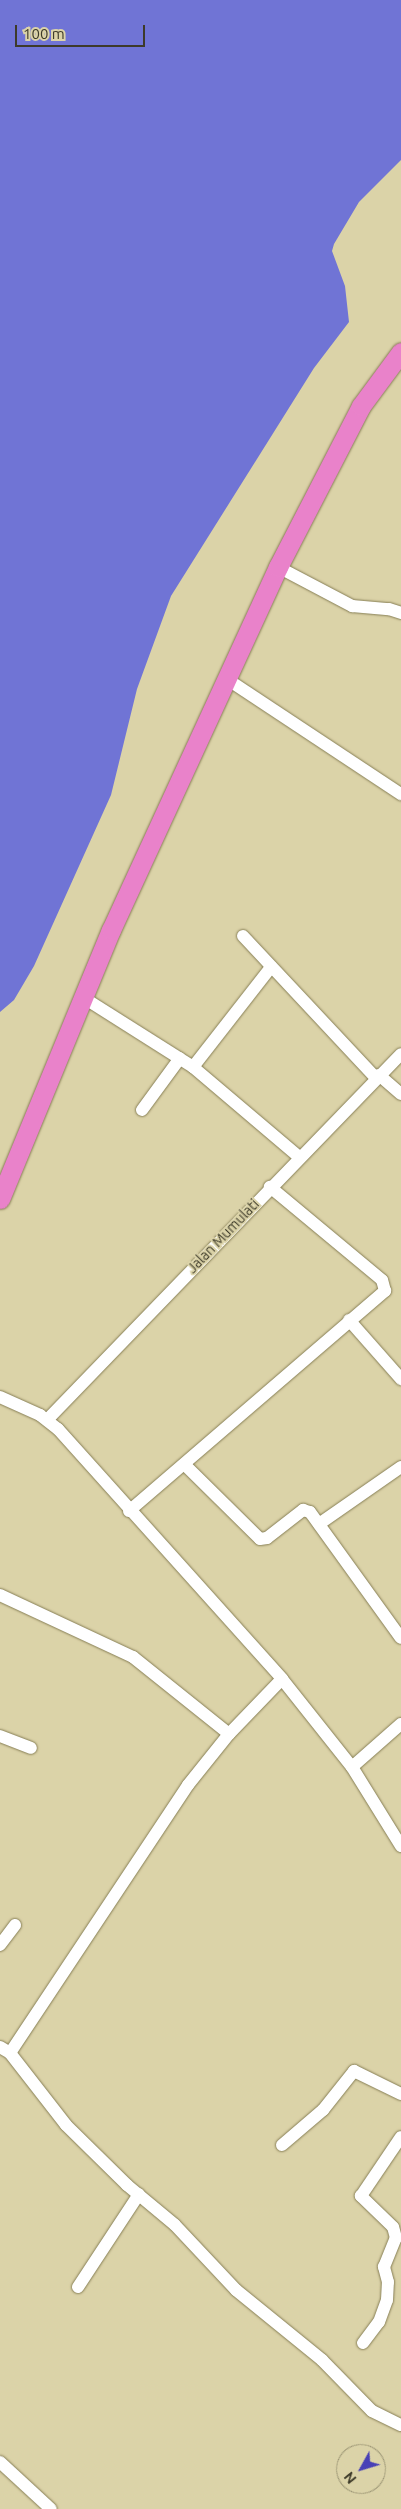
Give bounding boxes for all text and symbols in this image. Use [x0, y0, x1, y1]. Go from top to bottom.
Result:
scale bar [18, 15, 148, 47]
text: 100 m [23, 25, 65, 42]
street label: Jalan Mumulati [184, 1196, 262, 1276]
north arrow [336, 2444, 386, 2494]
text: N [341, 2469, 360, 2487]

